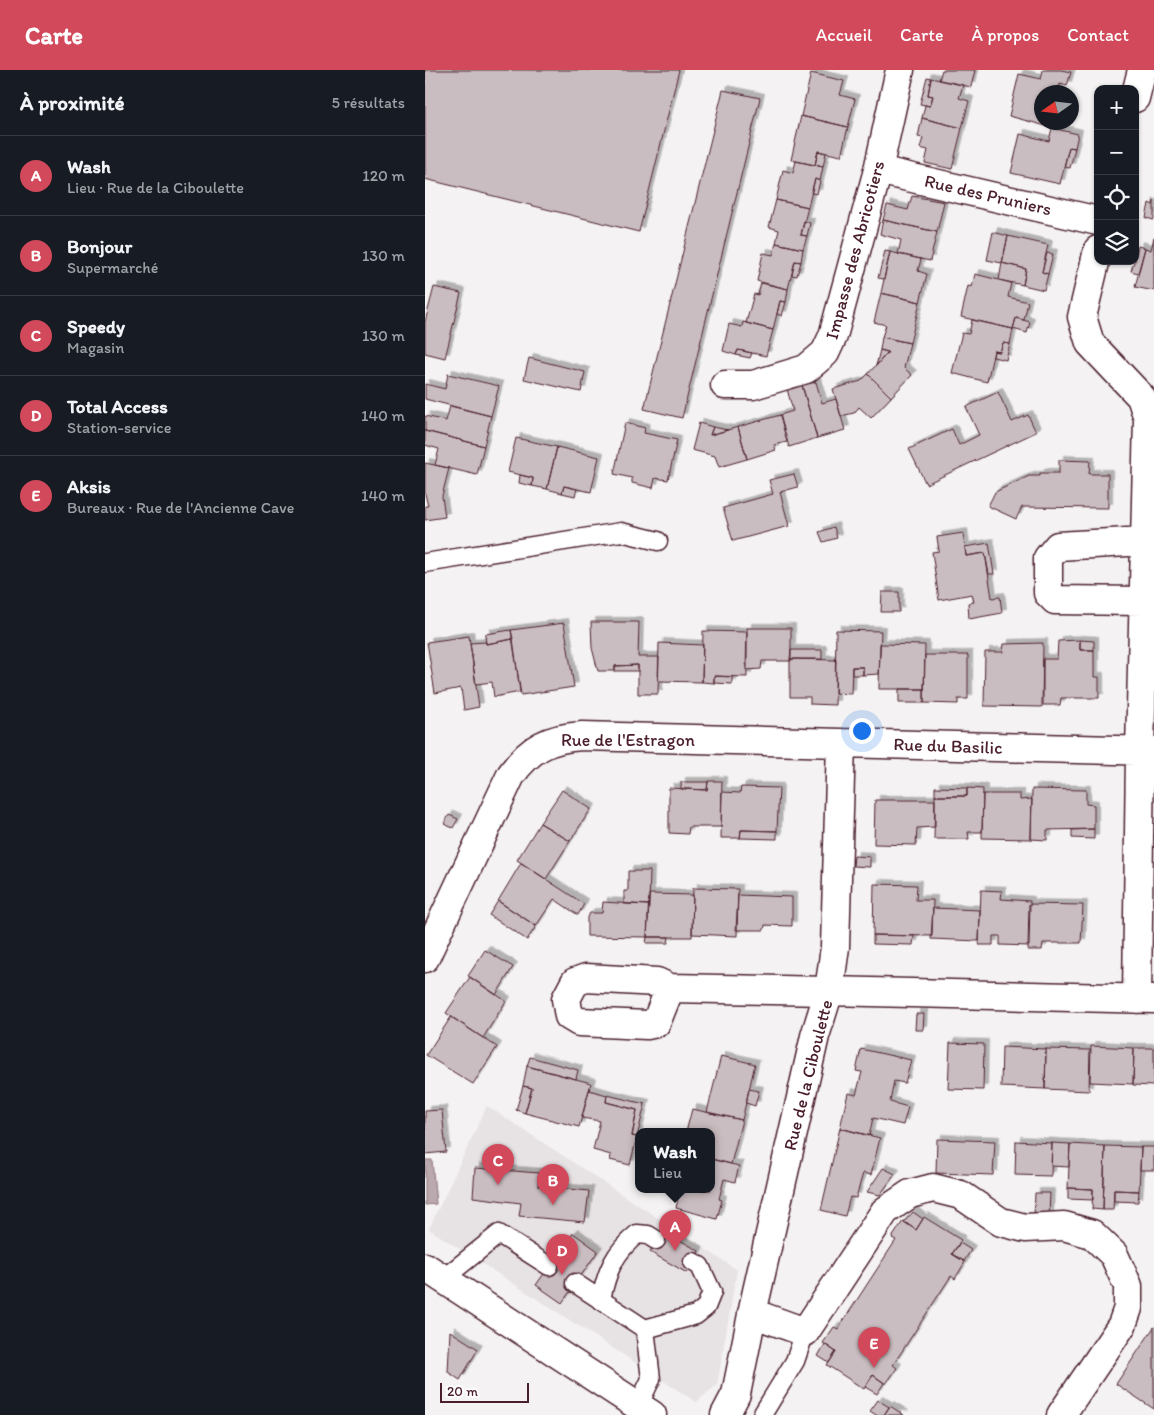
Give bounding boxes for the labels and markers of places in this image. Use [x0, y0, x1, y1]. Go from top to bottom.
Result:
pin: C [482, 1144, 514, 1185]
pin: B [537, 1164, 569, 1205]
pin: A [659, 1210, 691, 1251]
pin: D [546, 1234, 578, 1275]
pin: E [858, 1327, 890, 1368]

